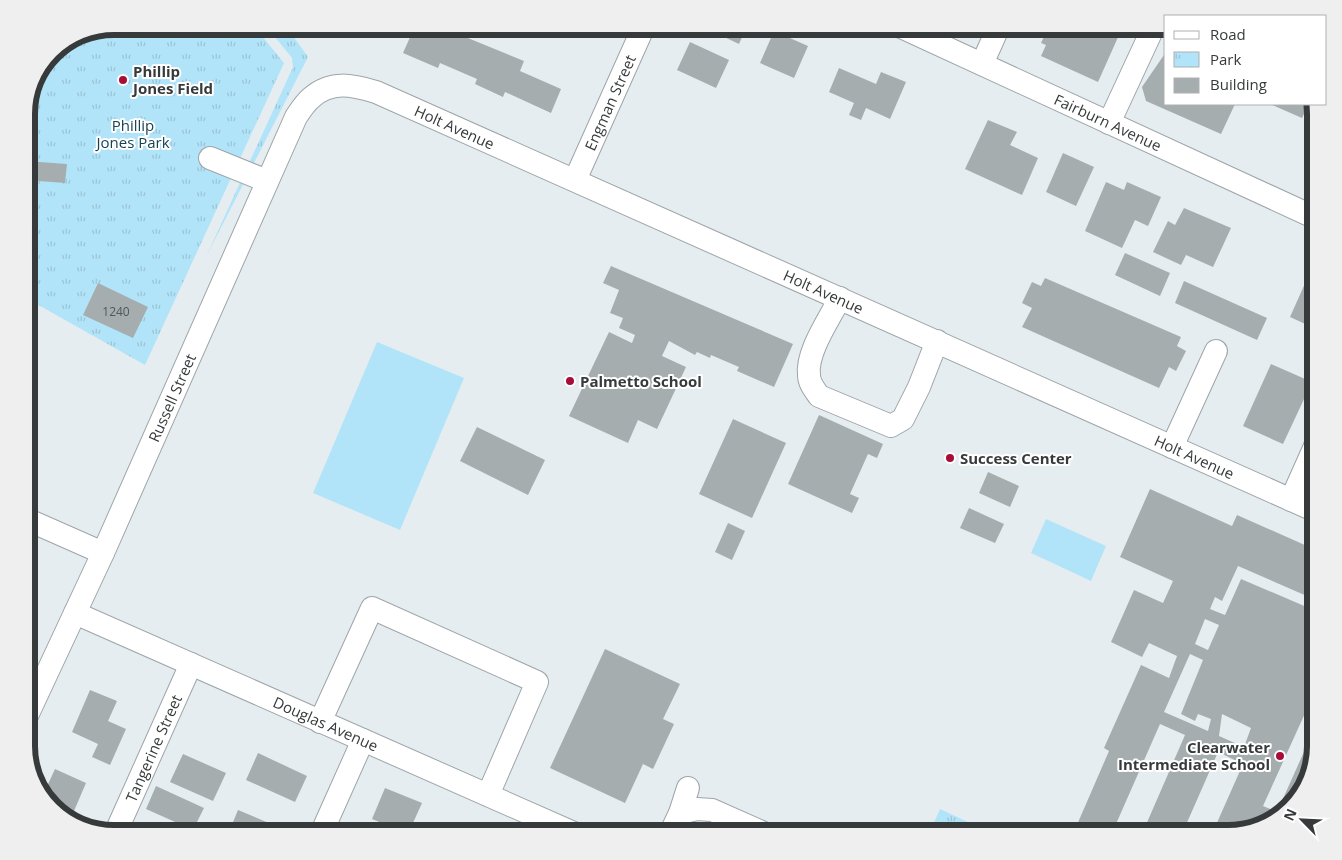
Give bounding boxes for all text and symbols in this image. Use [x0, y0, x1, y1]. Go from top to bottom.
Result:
legend [1164, 15, 1327, 105]
text: Road [1210, 24, 1246, 44]
text: Park [1210, 49, 1241, 69]
street label: Engman Street [580, 51, 640, 154]
place label: Phillip Jones Field [131, 61, 213, 98]
marker: Phillip Jones Field [117, 74, 129, 86]
text: Building [1210, 74, 1267, 94]
street label: Fairburn Avenue [1051, 89, 1165, 156]
street label: Holt Avenue [411, 100, 498, 154]
park label: Phillip Jones Park [94, 115, 170, 152]
street label: Holt Avenue [780, 265, 867, 318]
house number: 1240 [102, 303, 130, 320]
street label: Russell Street [143, 350, 200, 445]
place label: Palmetto School [580, 371, 702, 391]
marker: Palmetto School [564, 375, 576, 387]
street label: Holt Avenue [1151, 430, 1237, 483]
place label: Success Center [960, 448, 1072, 468]
marker: Success Center [944, 452, 956, 464]
street label: Tangerine Street [121, 691, 186, 805]
street label: Douglas Avenue [270, 692, 381, 755]
place label: Clearwater Intermediate School [1118, 737, 1270, 774]
marker: Clearwater Intermediate School [1274, 750, 1286, 762]
north arrow [1277, 795, 1327, 845]
text: N [1279, 805, 1301, 824]

